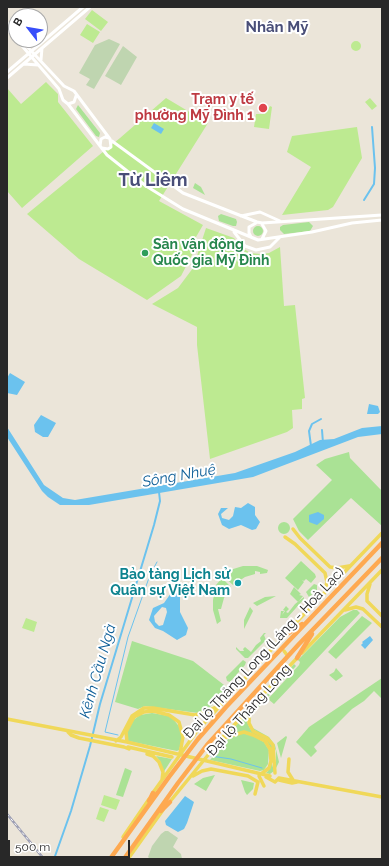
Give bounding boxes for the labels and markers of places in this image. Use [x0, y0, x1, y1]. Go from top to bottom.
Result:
place label: Trạm y tế phường Mỹ Đình 1 [135, 92, 254, 124]
marker: Trạm y tế phường Mỹ Đình 1 [257, 102, 269, 114]
place label: Sân vận động Quốc gia Mỹ Đình [153, 237, 270, 270]
marker: Sân vận động Quốc gia Mỹ Đình [140, 248, 150, 258]
place label: Bảo tàng Lịch sử Quân sự Việt Nam [110, 567, 230, 600]
marker: Bảo tàng Lịch sử Quân sự Việt Nam [233, 578, 243, 588]

